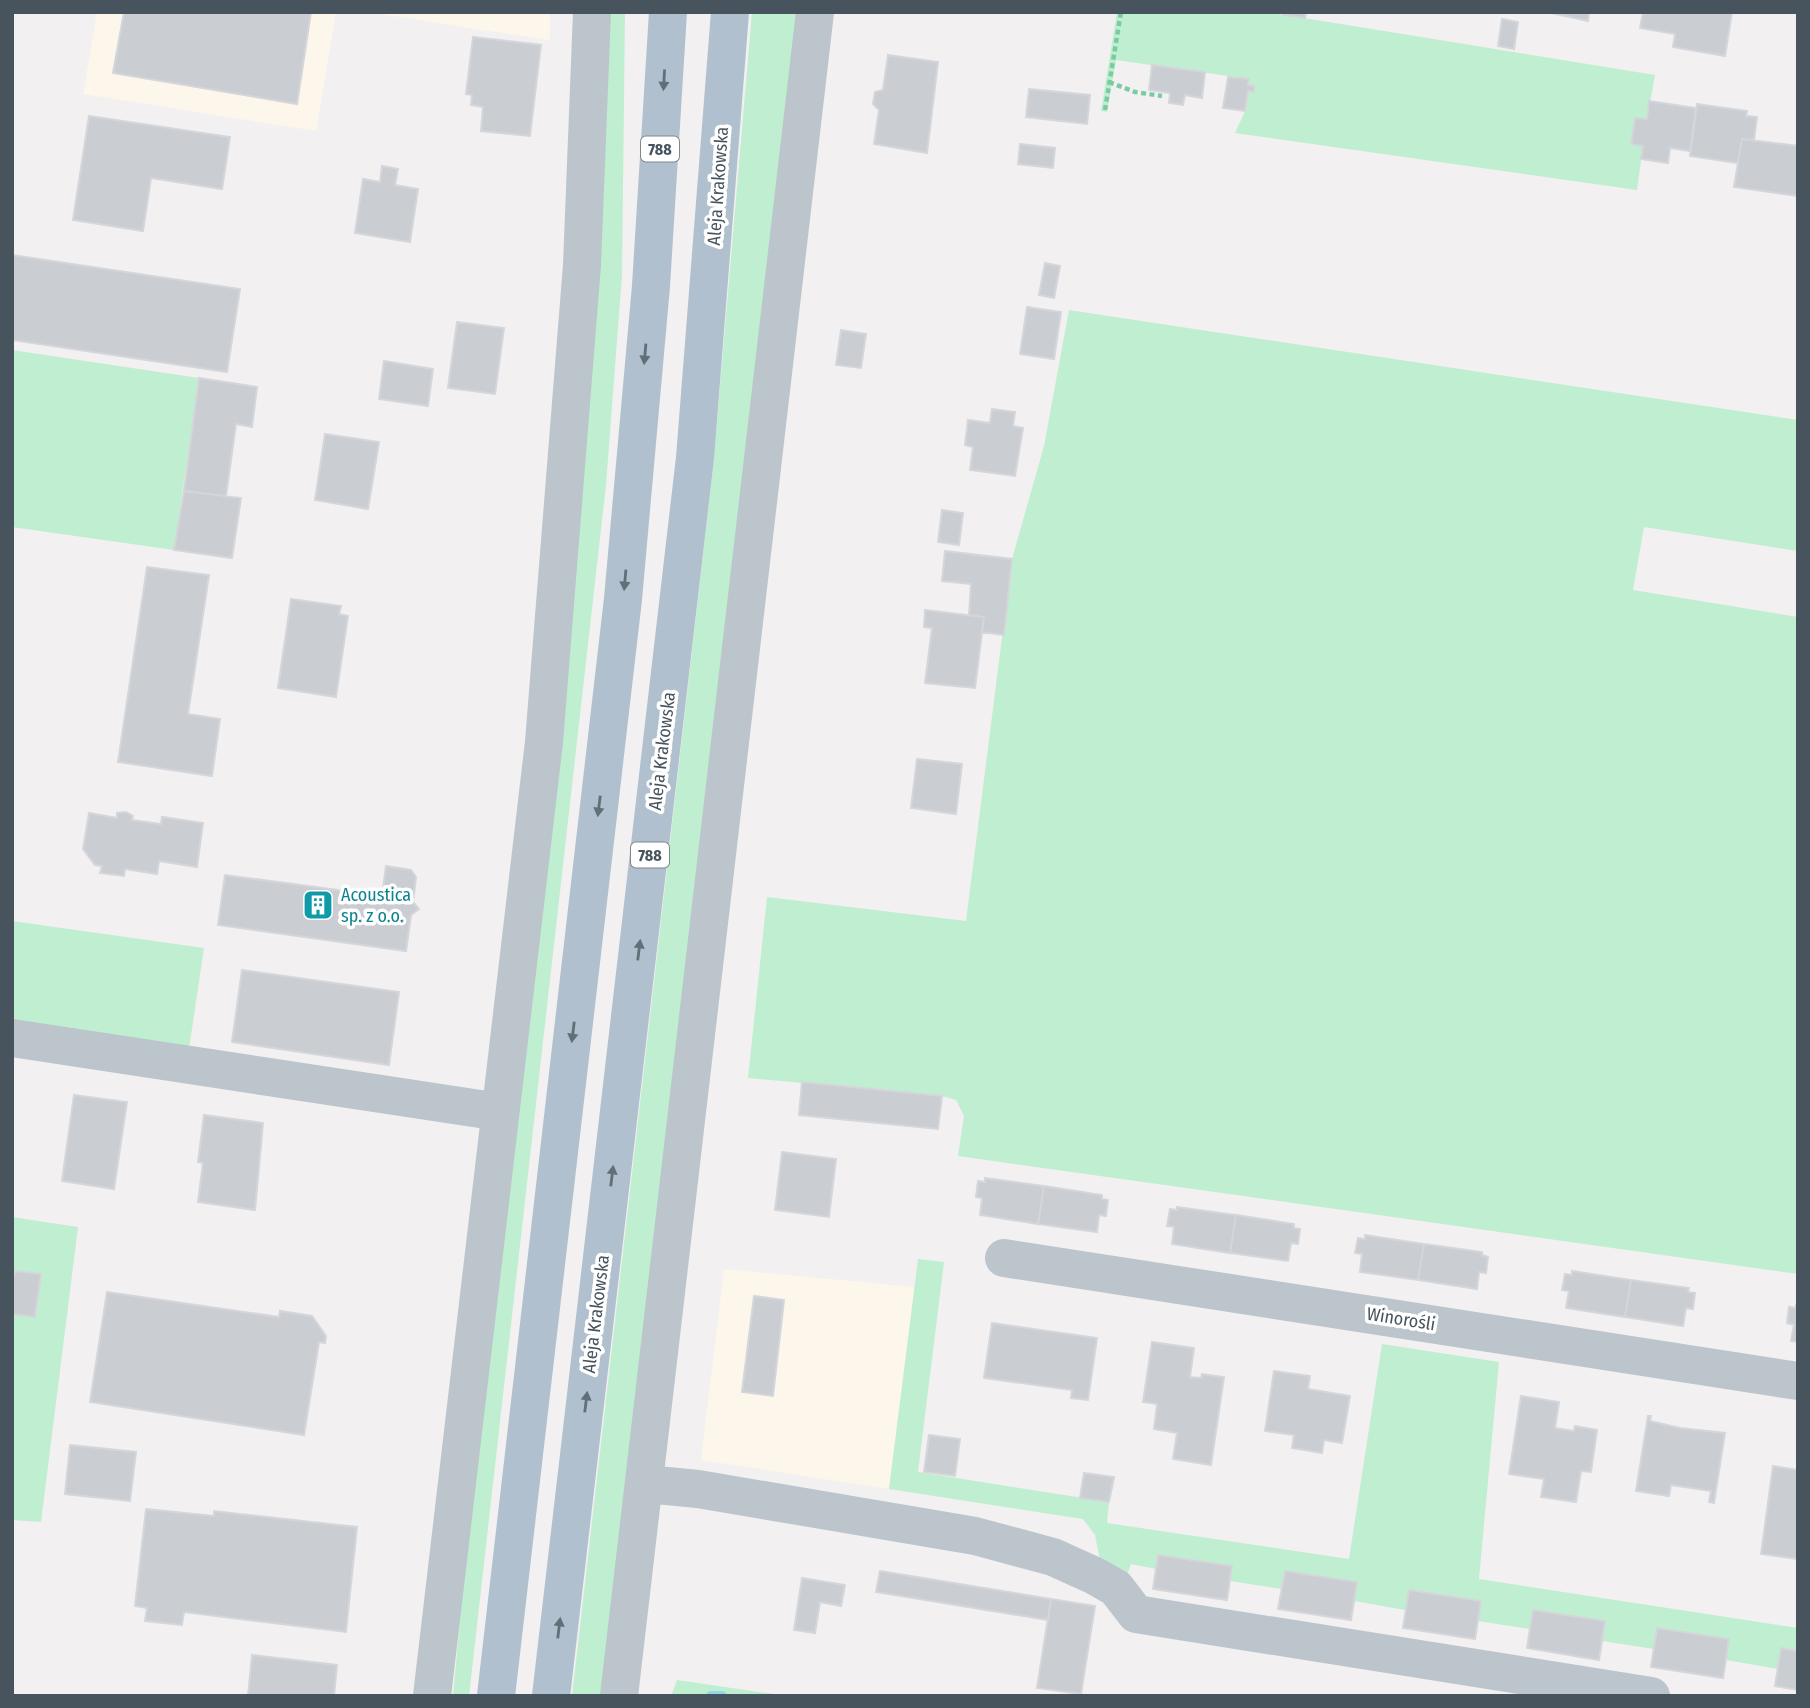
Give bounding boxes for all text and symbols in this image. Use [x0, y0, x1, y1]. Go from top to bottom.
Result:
one-way arrow [659, 70, 670, 92]
street label: Aleja Krakowska [703, 126, 733, 246]
road number: 788 [641, 136, 679, 162]
one-way arrow [639, 343, 650, 365]
one-way arrow [619, 569, 630, 591]
street label: Aleja Krakowska [644, 691, 680, 811]
one-way arrow [594, 796, 605, 818]
road number: 788 [631, 842, 669, 868]
place label: Acoustica sp. z o.o. [341, 884, 411, 927]
building icon: Acoustica sp. z o.o. [301, 888, 335, 922]
one-way arrow [633, 939, 644, 961]
one-way arrow [568, 1022, 579, 1044]
one-way arrow [607, 1165, 618, 1187]
street label: Aleja Krakowska [578, 1254, 614, 1374]
street label: Winorośli [1365, 1303, 1437, 1335]
one-way arrow [580, 1391, 591, 1413]
one-way arrow [554, 1617, 565, 1639]

